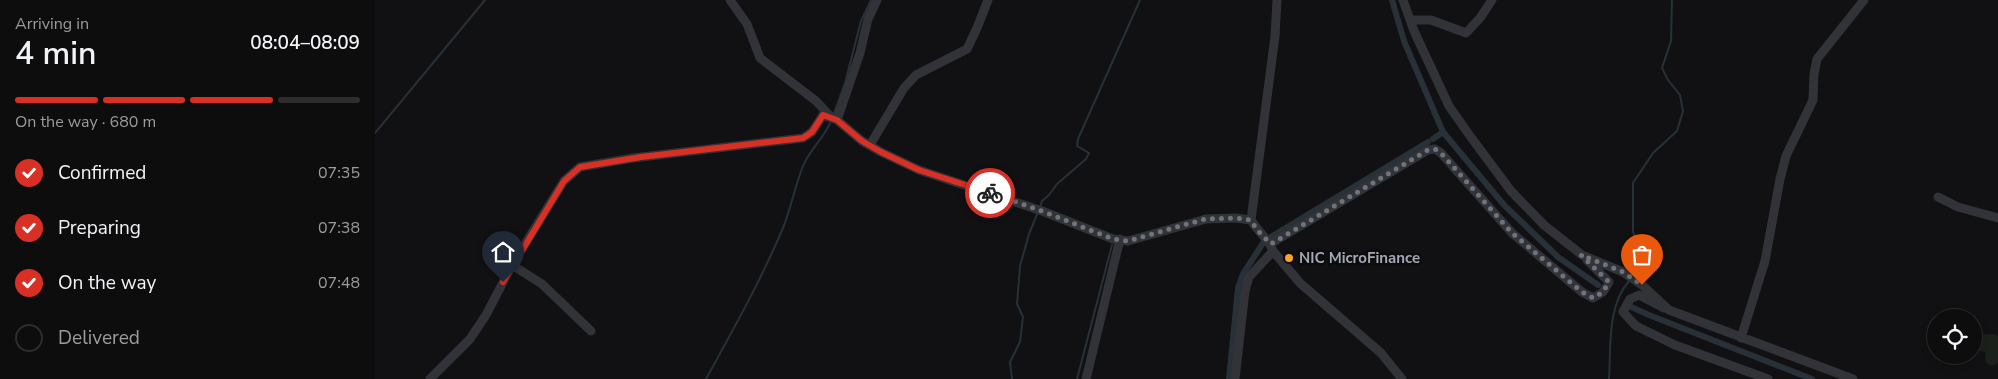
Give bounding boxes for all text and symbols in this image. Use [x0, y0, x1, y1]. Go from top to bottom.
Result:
text: Arriving in [15, 13, 89, 35]
text: 08:04–08:09 [250, 30, 360, 56]
text: 4 min [15, 32, 97, 75]
text: On the way · 680 m [15, 111, 156, 133]
icon: check [15, 159, 43, 187]
text: Confirmed [58, 160, 146, 186]
text: 07:35 [318, 162, 360, 184]
courier [965, 168, 1015, 218]
icon: bike [976, 179, 1004, 207]
icon: check [15, 214, 43, 242]
text: Preparing [58, 215, 141, 241]
text: 07:38 [318, 217, 360, 239]
pin [482, 231, 524, 282]
pin [1621, 234, 1663, 285]
icon: home [489, 238, 517, 266]
icon: bag [1628, 241, 1656, 269]
place label: NIC MicroFinance [1299, 248, 1420, 268]
marker: NIC MicroFinance [1283, 252, 1295, 264]
icon: check [15, 269, 43, 297]
text: On the way [58, 270, 156, 296]
text: 07:48 [318, 272, 360, 294]
map controls [1927, 309, 1982, 364]
button: locate [1927, 309, 1982, 364]
text: Delivered [58, 325, 140, 351]

